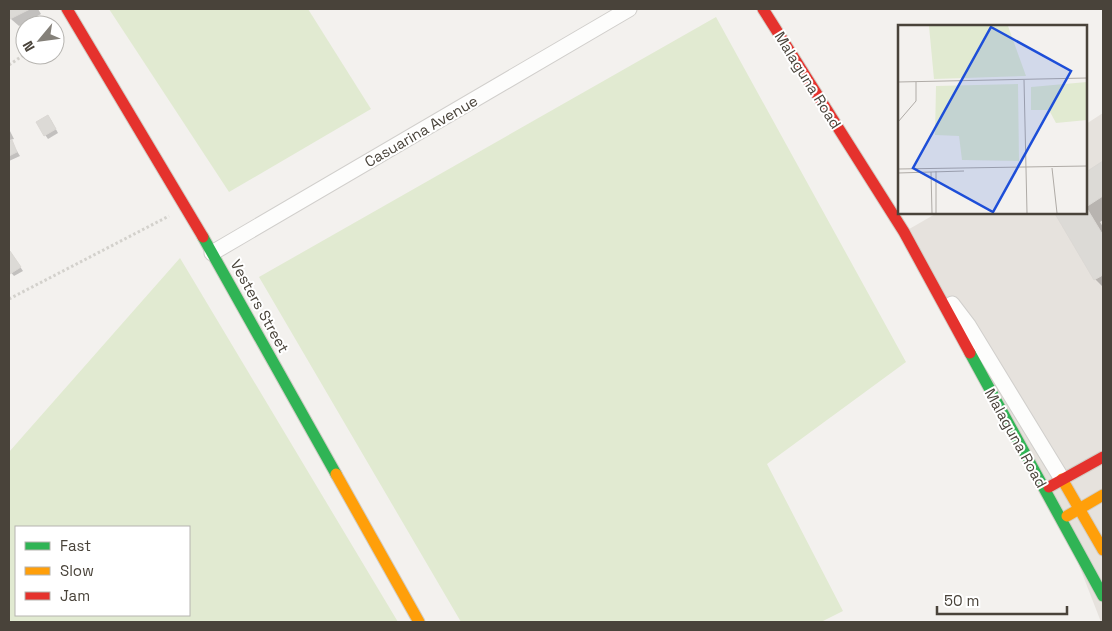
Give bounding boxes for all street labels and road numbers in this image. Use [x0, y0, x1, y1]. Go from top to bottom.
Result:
street label: Malaguna Road [771, 28, 845, 132]
street label: Casuarina Avenue [361, 91, 481, 171]
street label: Vesters Street [226, 256, 294, 356]
street label: Malaguna Road [981, 385, 1051, 491]

